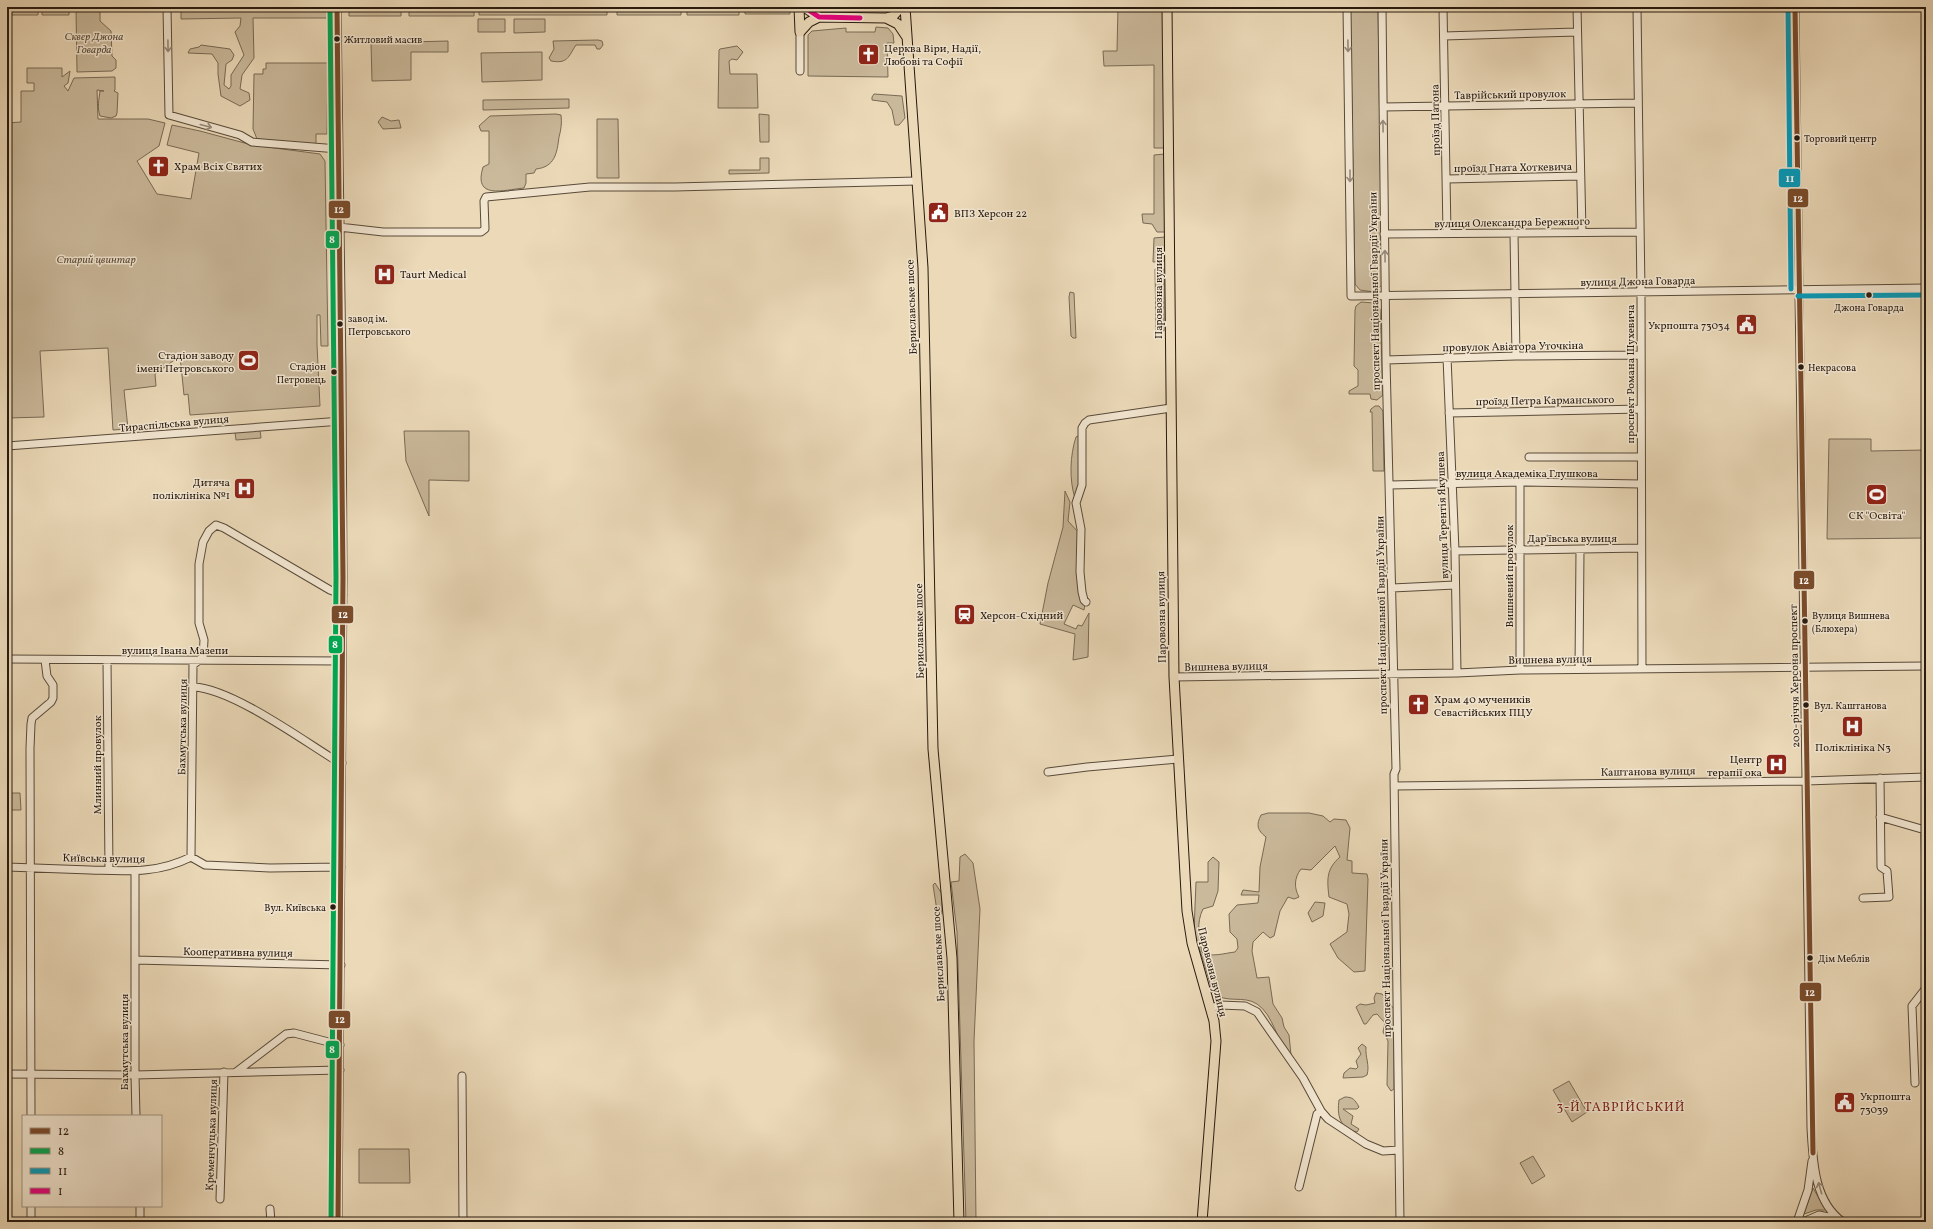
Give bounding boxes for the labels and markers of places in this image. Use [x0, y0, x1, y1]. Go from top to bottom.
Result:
place label: Житловий масив [344, 33, 422, 47]
marker: Житловий масив [332, 34, 342, 44]
church icon: Церква Віри, Надії, Любові та Софії [855, 41, 881, 67]
place label: Церква Віри, Надії, Любові та Софії [884, 42, 981, 70]
place label: Торговий центр [1804, 132, 1877, 146]
marker: Торговий центр [1792, 133, 1802, 143]
church icon: Храм Всіх Святих [146, 153, 172, 179]
place label: Храм Всіх Святих [174, 160, 262, 175]
public building icon: ВПЗ Херсон 22 [926, 200, 952, 226]
place label: ВПЗ Херсон 22 [954, 207, 1027, 222]
hospital icon: Taurt Medical [371, 261, 397, 287]
place label: Taurt Medical [400, 268, 467, 283]
marker: Джона Говарда [1864, 290, 1874, 300]
place label: Джона Говарда [1834, 301, 1904, 315]
place label: завод ім. Петровського [348, 312, 411, 339]
public building icon: Укрпошта 73034 [1733, 312, 1759, 338]
marker: завод ім. Петровського [335, 319, 345, 329]
place label: Укрпошта 73034 [1648, 319, 1730, 334]
sports icon: Стадіон заводу імені Петровського [236, 348, 262, 374]
place label: Стадіон заводу імені Петровського [137, 349, 234, 377]
place label: Стадіон Петровець [277, 360, 326, 387]
place label: Некрасова [1808, 361, 1856, 375]
marker: Некрасова [1796, 362, 1806, 372]
marker: Стадіон Петровець [329, 367, 339, 377]
hospital icon: Дитяча поліклініка №1 [232, 475, 258, 501]
place label: Дитяча поліклініка №1 [153, 476, 231, 504]
sports icon: СК "Освіта" [1864, 482, 1890, 508]
place label: СК "Освіта" [1849, 509, 1905, 524]
station icon: Херсон-Східний [951, 602, 977, 628]
place label: Херсон-Східний [980, 609, 1063, 624]
place label: Вулиця Вишнева (Блюхера) [1812, 609, 1890, 636]
marker: Вулиця Вишнева (Блюхера) [1800, 616, 1810, 626]
church icon: Храм 40 мучеників Севастійських ПЦУ [1406, 692, 1432, 718]
place label: Храм 40 мучеників Севастійських ПЦУ [1434, 693, 1533, 721]
place label: Вул. Каштанова [1814, 699, 1887, 713]
marker: Вул. Каштанова [1801, 700, 1811, 710]
hospital icon: Поліклініка N3 [1840, 714, 1866, 740]
place label: Поліклініка N3 [1815, 741, 1891, 756]
hospital icon: Центр терапії ока [1764, 752, 1790, 778]
place label: Центр терапії ока [1707, 753, 1763, 781]
place label: Вул. Київська [264, 901, 326, 915]
marker: Вул. Київська [328, 902, 338, 912]
place label: Дім Меблів [1818, 952, 1870, 966]
marker: Дім Меблів [1805, 953, 1815, 963]
public building icon: Укрпошта 73039 [1831, 1089, 1857, 1115]
place label: Укрпошта 73039 [1860, 1090, 1911, 1118]

